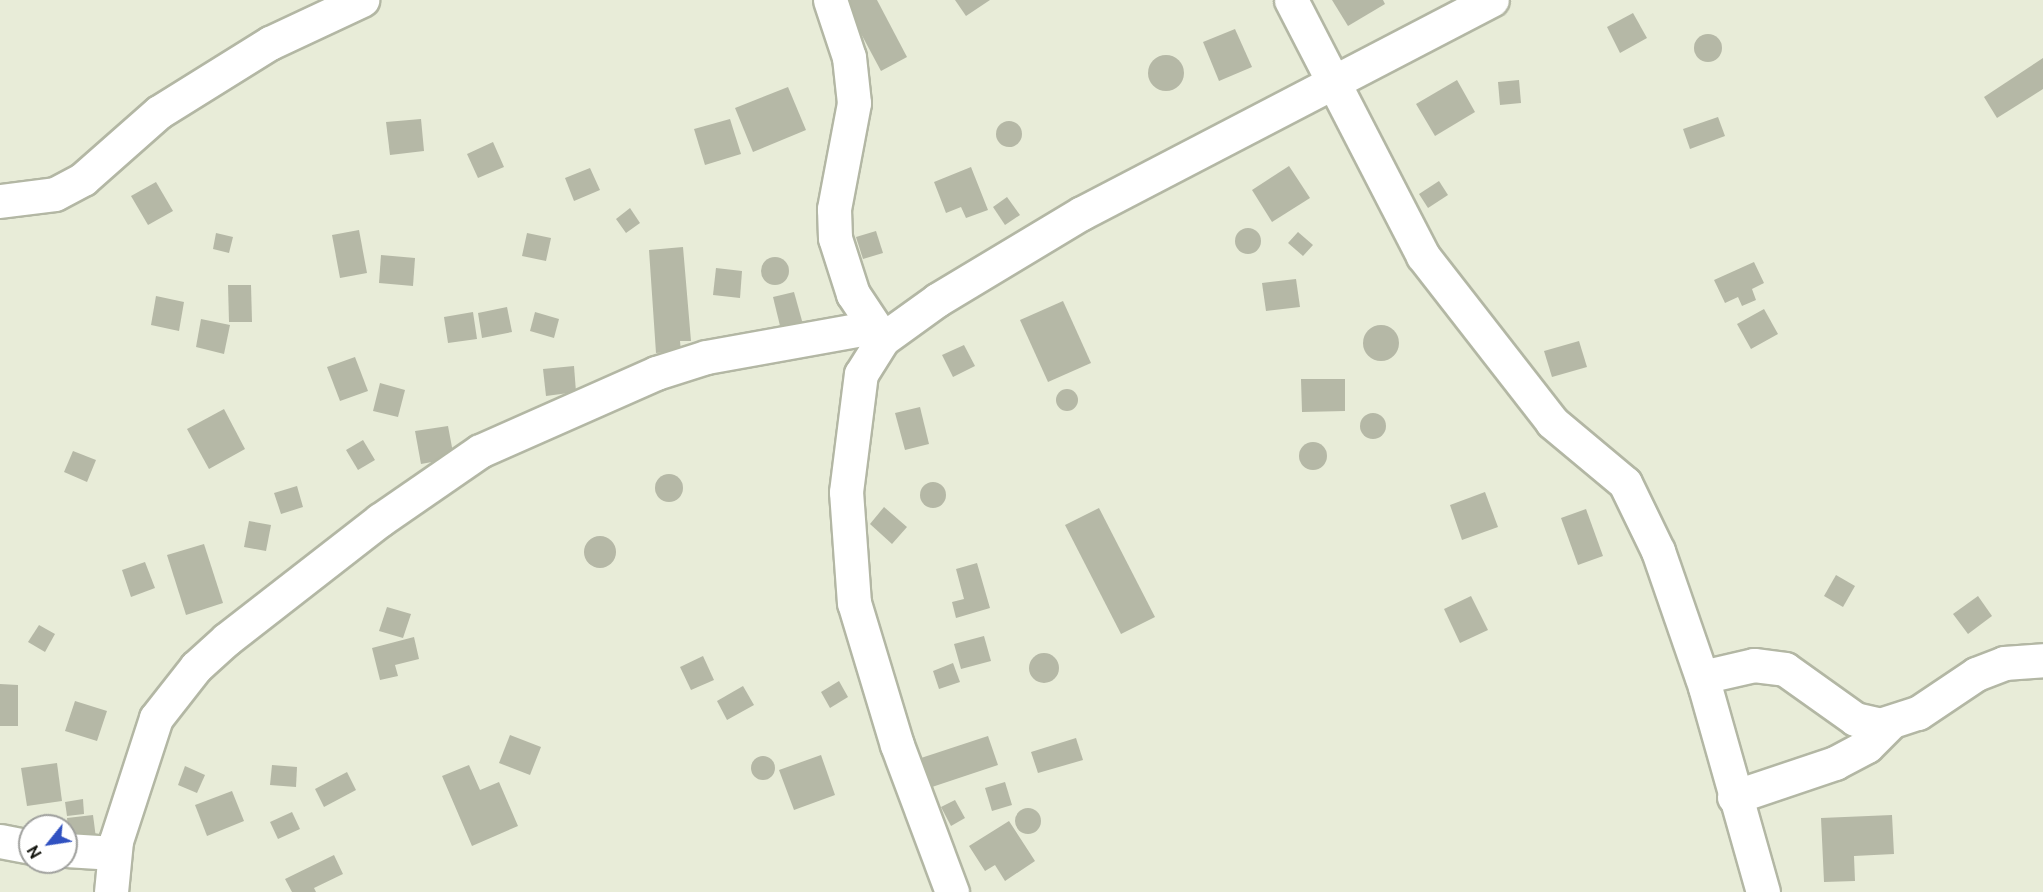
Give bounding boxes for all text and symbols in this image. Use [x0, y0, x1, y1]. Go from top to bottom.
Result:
north arrow [18, 814, 78, 874]
text: N [23, 842, 45, 862]

